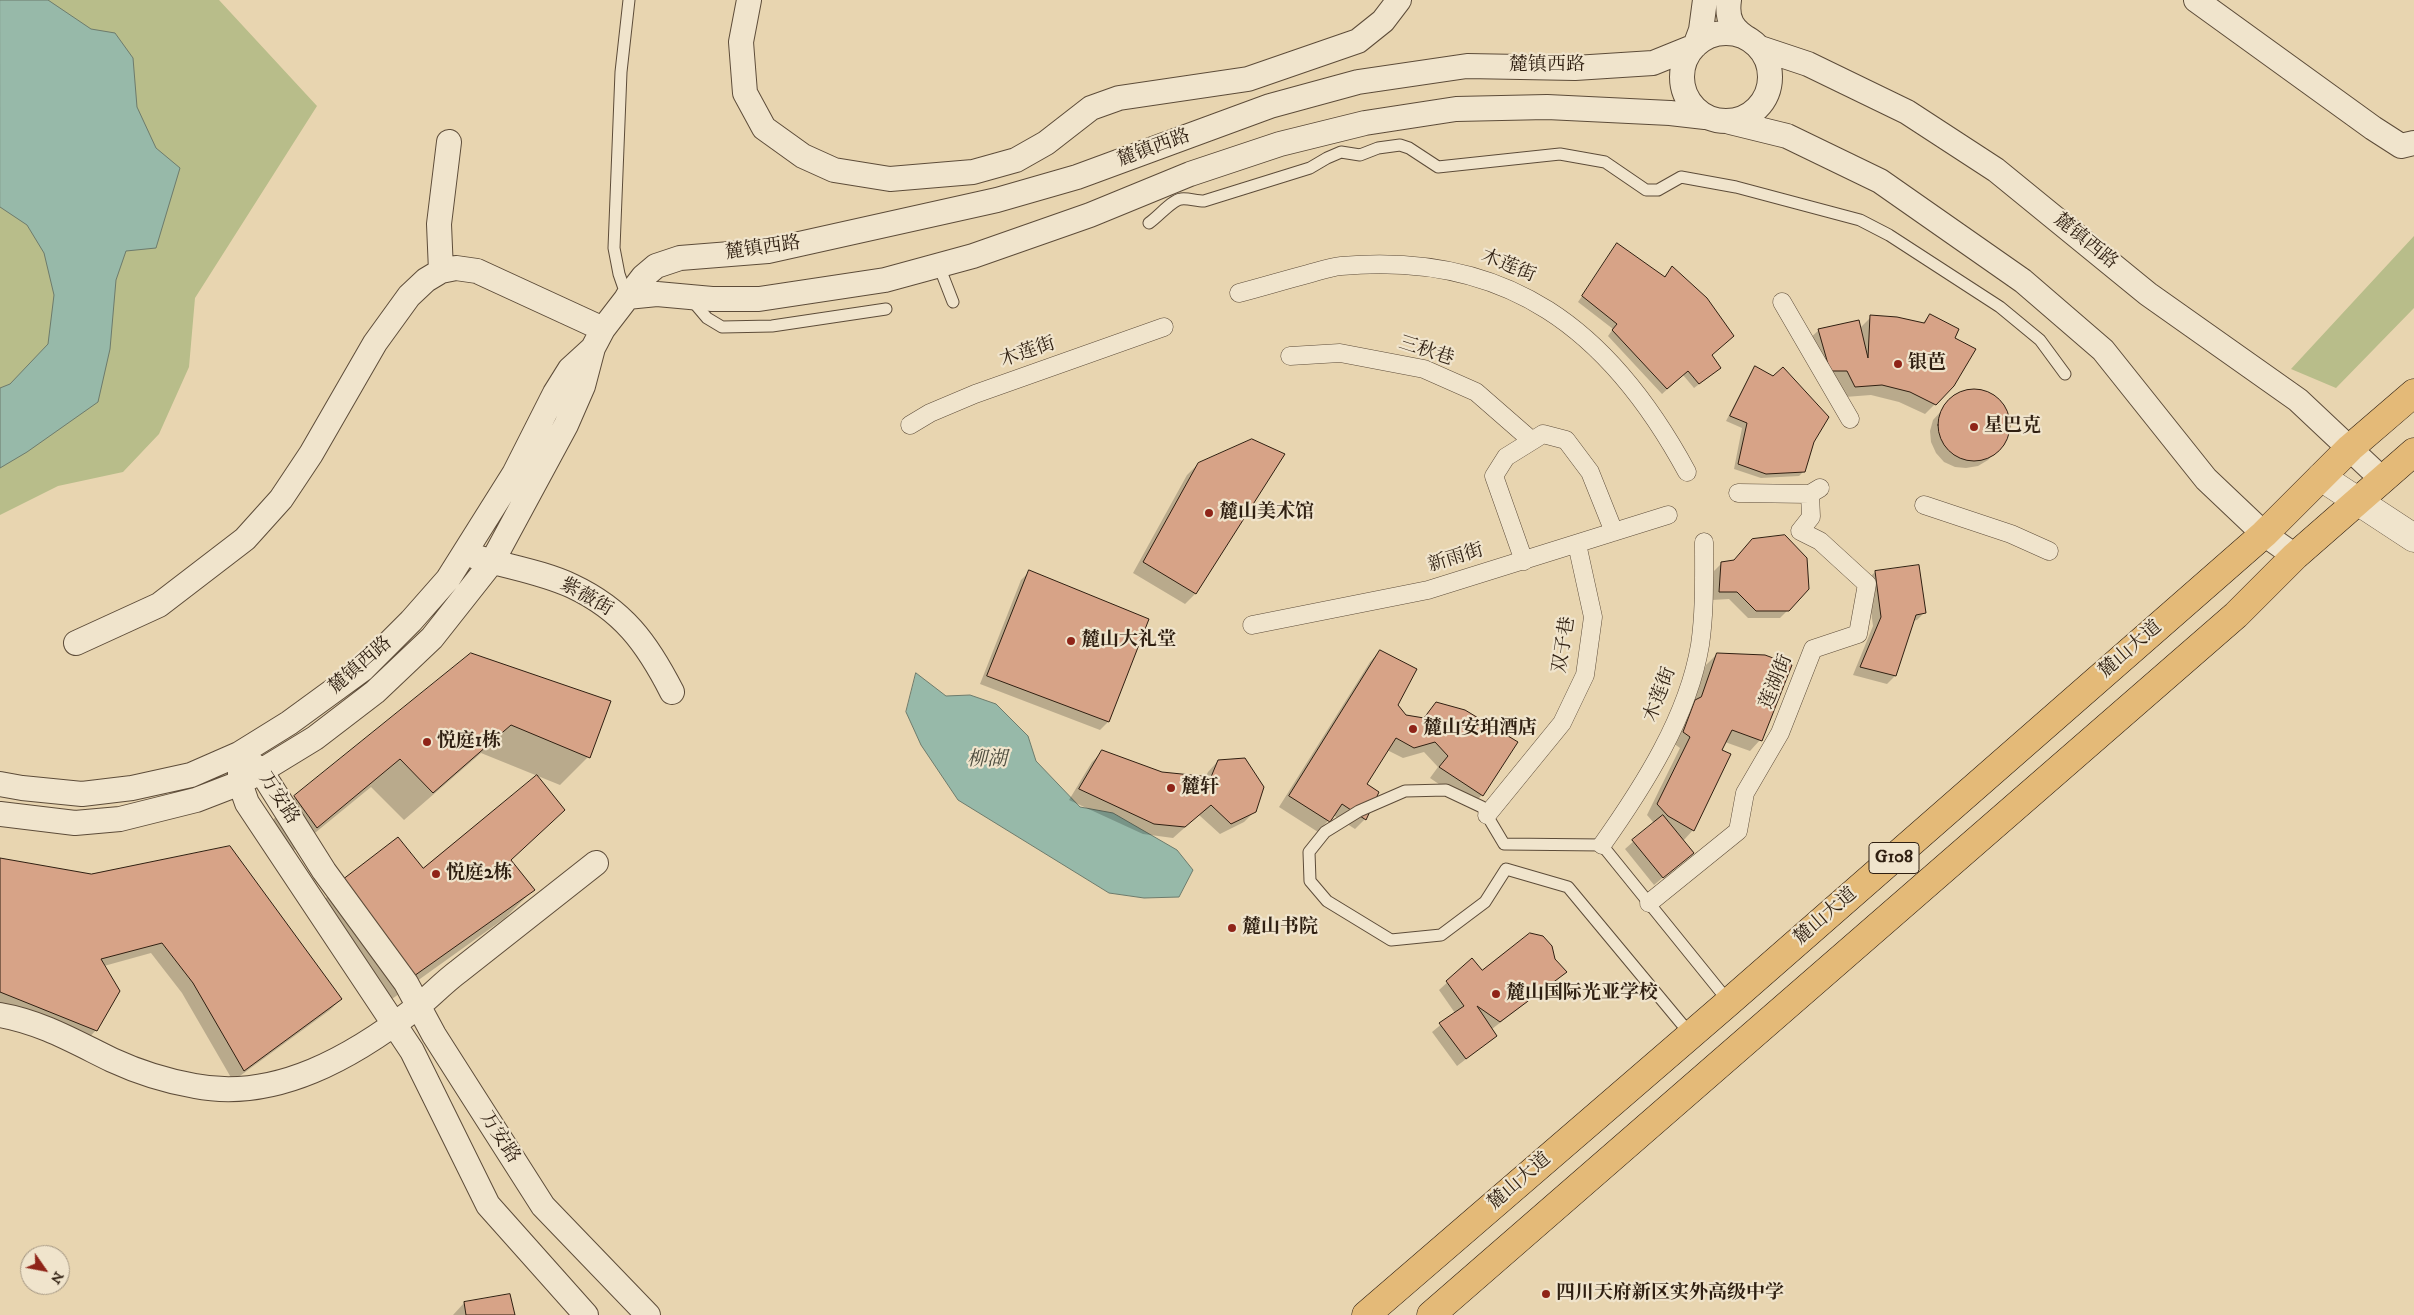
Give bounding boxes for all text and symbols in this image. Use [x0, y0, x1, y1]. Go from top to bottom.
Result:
street label: 麓镇西路 [1509, 55, 1585, 77]
street label: 麓镇西路 [1114, 125, 1194, 173]
street label: 麓镇西路 [2048, 209, 2122, 275]
street label: 麓镇西路 [724, 232, 802, 266]
street label: 木莲街 [1477, 246, 1539, 288]
street label: 三秋巷 [1395, 332, 1457, 372]
street label: 木莲街 [997, 333, 1059, 373]
place label: 银芭 [1908, 353, 1946, 375]
marker: 银芭 [1892, 358, 1904, 370]
place label: 星巴克 [1984, 416, 2041, 438]
marker: 星巴克 [1968, 421, 1980, 433]
place label: 麓山美术馆 [1219, 502, 1314, 524]
marker: 麓山美术馆 [1203, 507, 1215, 519]
street label: 新雨街 [1425, 540, 1487, 578]
street label: 紫薇街 [556, 574, 616, 622]
street label: 双子巷 [1549, 615, 1581, 675]
street label: 麓山大道 [2095, 616, 2167, 684]
place label: 麓山大礼堂 [1081, 630, 1176, 652]
street label: 麓镇西路 [325, 632, 397, 700]
marker: 麓山大礼堂 [1065, 635, 1077, 647]
street label: 莲湖街 [1756, 651, 1798, 713]
street label: 木莲街 [1640, 664, 1682, 726]
place label: 麓山安珀酒店 [1423, 718, 1537, 740]
marker: 麓山安珀酒店 [1407, 723, 1419, 735]
place label: 悦庭1栋 [437, 731, 501, 753]
marker: 悦庭1栋 [421, 736, 433, 748]
water label: 柳湖 [967, 749, 1007, 773]
street label: 万安路 [253, 769, 303, 829]
place label: 麓轩 [1181, 777, 1219, 799]
marker: 麓轩 [1165, 782, 1177, 794]
road number: G108 [1869, 842, 1919, 874]
place label: 悦庭2栋 [446, 863, 512, 885]
marker: 悦庭2栋 [430, 868, 442, 880]
street label: 麓山大道 [1790, 883, 1862, 951]
place label: 麓山书院 [1242, 917, 1318, 939]
marker: 麓山书院 [1226, 922, 1238, 934]
place label: 麓山国际光亚学校 [1506, 983, 1658, 1005]
marker: 麓山国际光亚学校 [1490, 988, 1502, 1000]
street label: 万安路 [474, 1108, 524, 1168]
street label: 麓山大道 [1484, 1148, 1556, 1216]
north arrow [20, 1245, 70, 1295]
text: N [46, 1268, 67, 1287]
place label: 四川天府新区实外高级中学 [1556, 1283, 1784, 1305]
marker: 四川天府新区实外高级中学 [1540, 1288, 1552, 1300]

